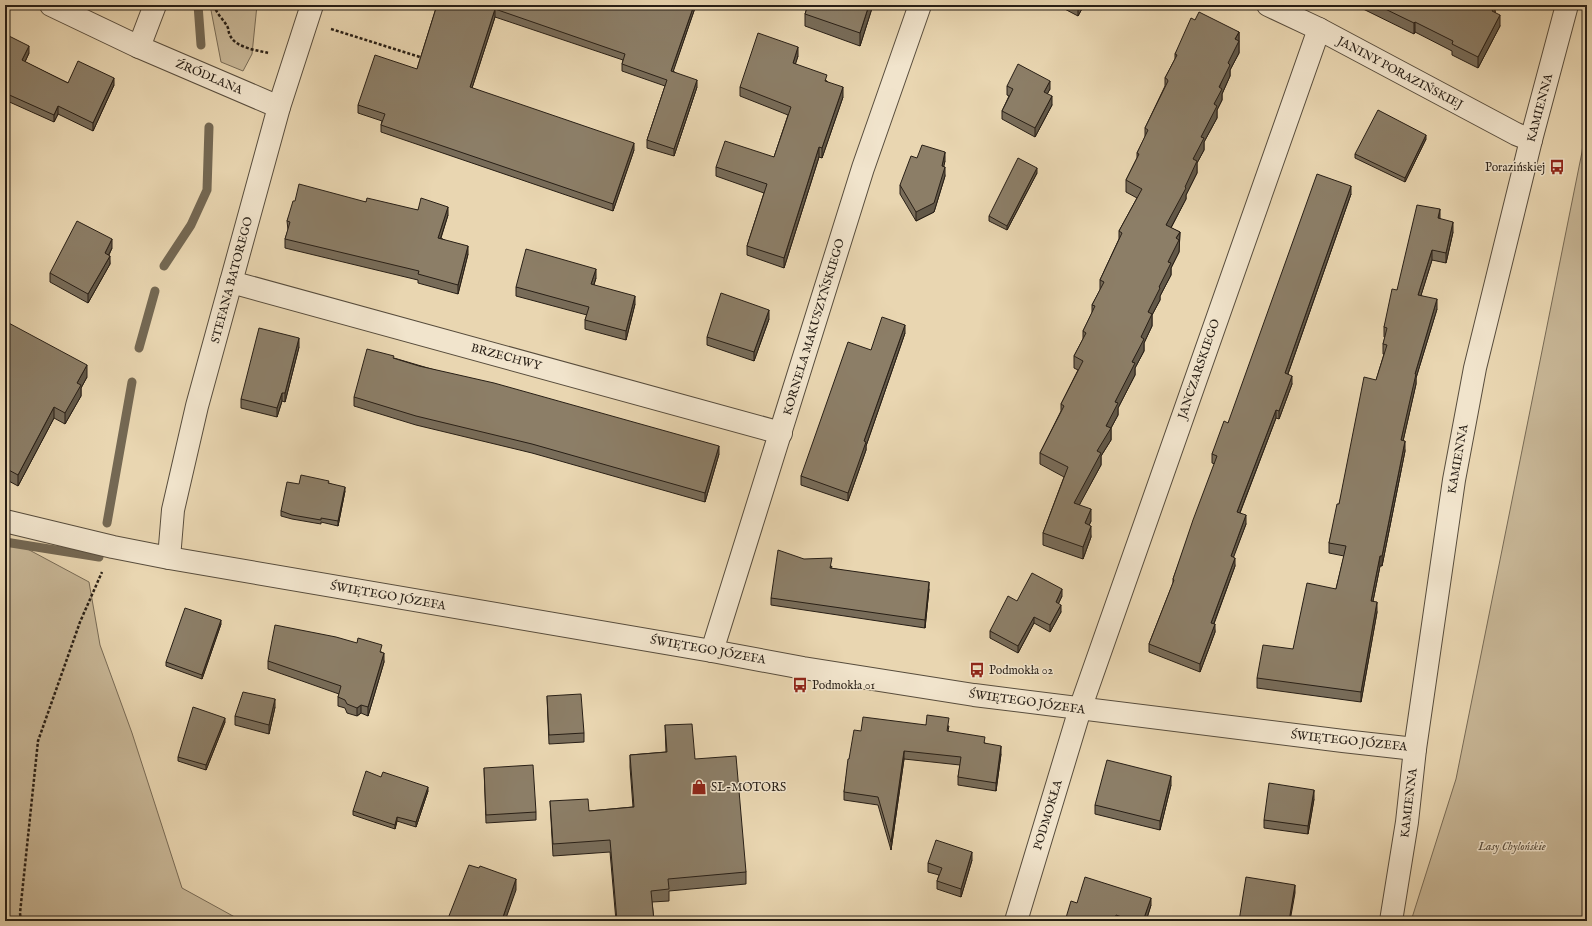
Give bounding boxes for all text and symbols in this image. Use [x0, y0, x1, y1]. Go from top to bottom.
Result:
street label: JANINY PORAZIŃSKIEJ [1332, 32, 1466, 113]
street label: ŹRÓDLANA [173, 55, 246, 98]
street label: KAMIENNA [1524, 71, 1557, 144]
bus stop icon: Porazińskiej [1548, 158, 1566, 176]
place label: Porazińskiej [1485, 160, 1545, 175]
street label: STEFANA BATOREGO [208, 215, 256, 345]
street label: KORNELA MAKUSZYŃSKIEGO [779, 236, 848, 417]
street label: JANCZARSKIEGO [1174, 317, 1224, 423]
street label: BRZECHWY [469, 340, 544, 374]
street label: KAMIENNA [1445, 422, 1472, 495]
street label: ŚWIĘTEGO JÓZEFA [329, 577, 448, 615]
street label: ŚWIĘTEGO JÓZEFA [649, 631, 768, 669]
bus stop icon: Podmokła 02 [968, 661, 986, 679]
place label: Podmokła 02 [989, 663, 1054, 678]
bus stop icon: Podmokła 01 [791, 676, 809, 694]
place label: Podmokła 01 [812, 678, 875, 693]
street label: ŚWIĘTEGO JÓZEFA [968, 685, 1087, 719]
street label: ŚWIĘTEGO JÓZEFA [1290, 726, 1409, 756]
street label: KAMIENNA [1397, 766, 1421, 839]
street label: PODMOKŁA [1030, 777, 1066, 852]
shop icon: SL-MOTORS [690, 778, 708, 796]
place label: SL-MOTORS [711, 780, 786, 795]
park label: Lasy Chylońskie [1477, 839, 1546, 854]

